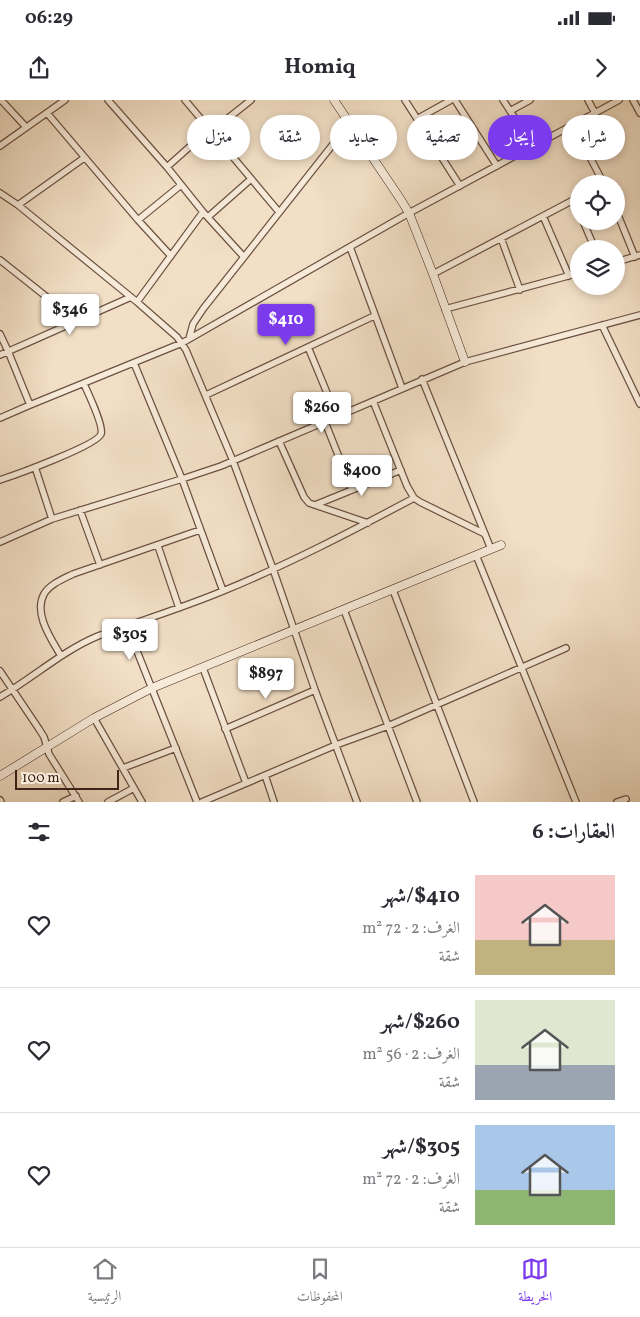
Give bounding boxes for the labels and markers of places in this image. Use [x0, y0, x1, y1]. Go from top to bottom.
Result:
pin: $346 [40, 294, 100, 336]
pin: $410 [256, 304, 316, 346]
pin: $260 [292, 392, 352, 434]
pin: $400 [332, 454, 392, 497]
pin: $305 [100, 618, 160, 661]
pin: $897 [236, 658, 296, 700]

